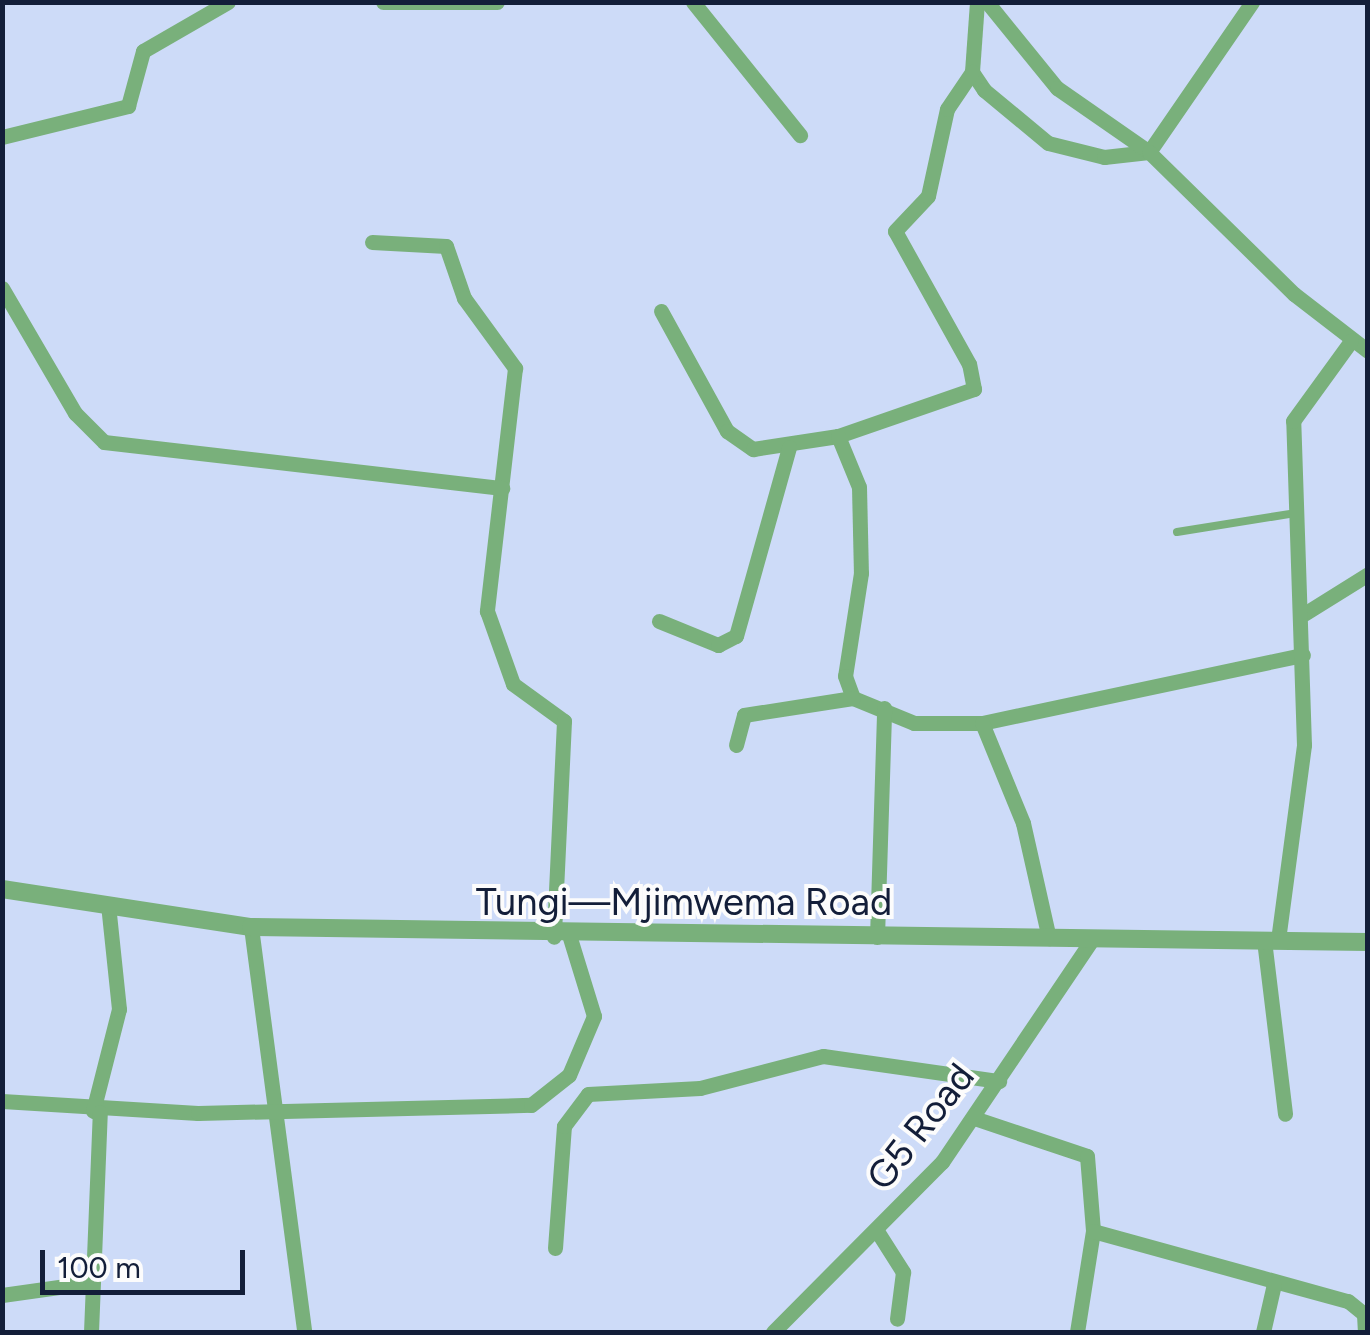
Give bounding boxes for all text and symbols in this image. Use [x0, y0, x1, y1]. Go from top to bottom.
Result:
street label: Tungi—Mjimwema Road [476, 880, 892, 926]
street label: G5 Road [858, 1055, 984, 1199]
scale bar [45, 1230, 250, 1292]
text: 100 m [57, 1249, 141, 1286]

